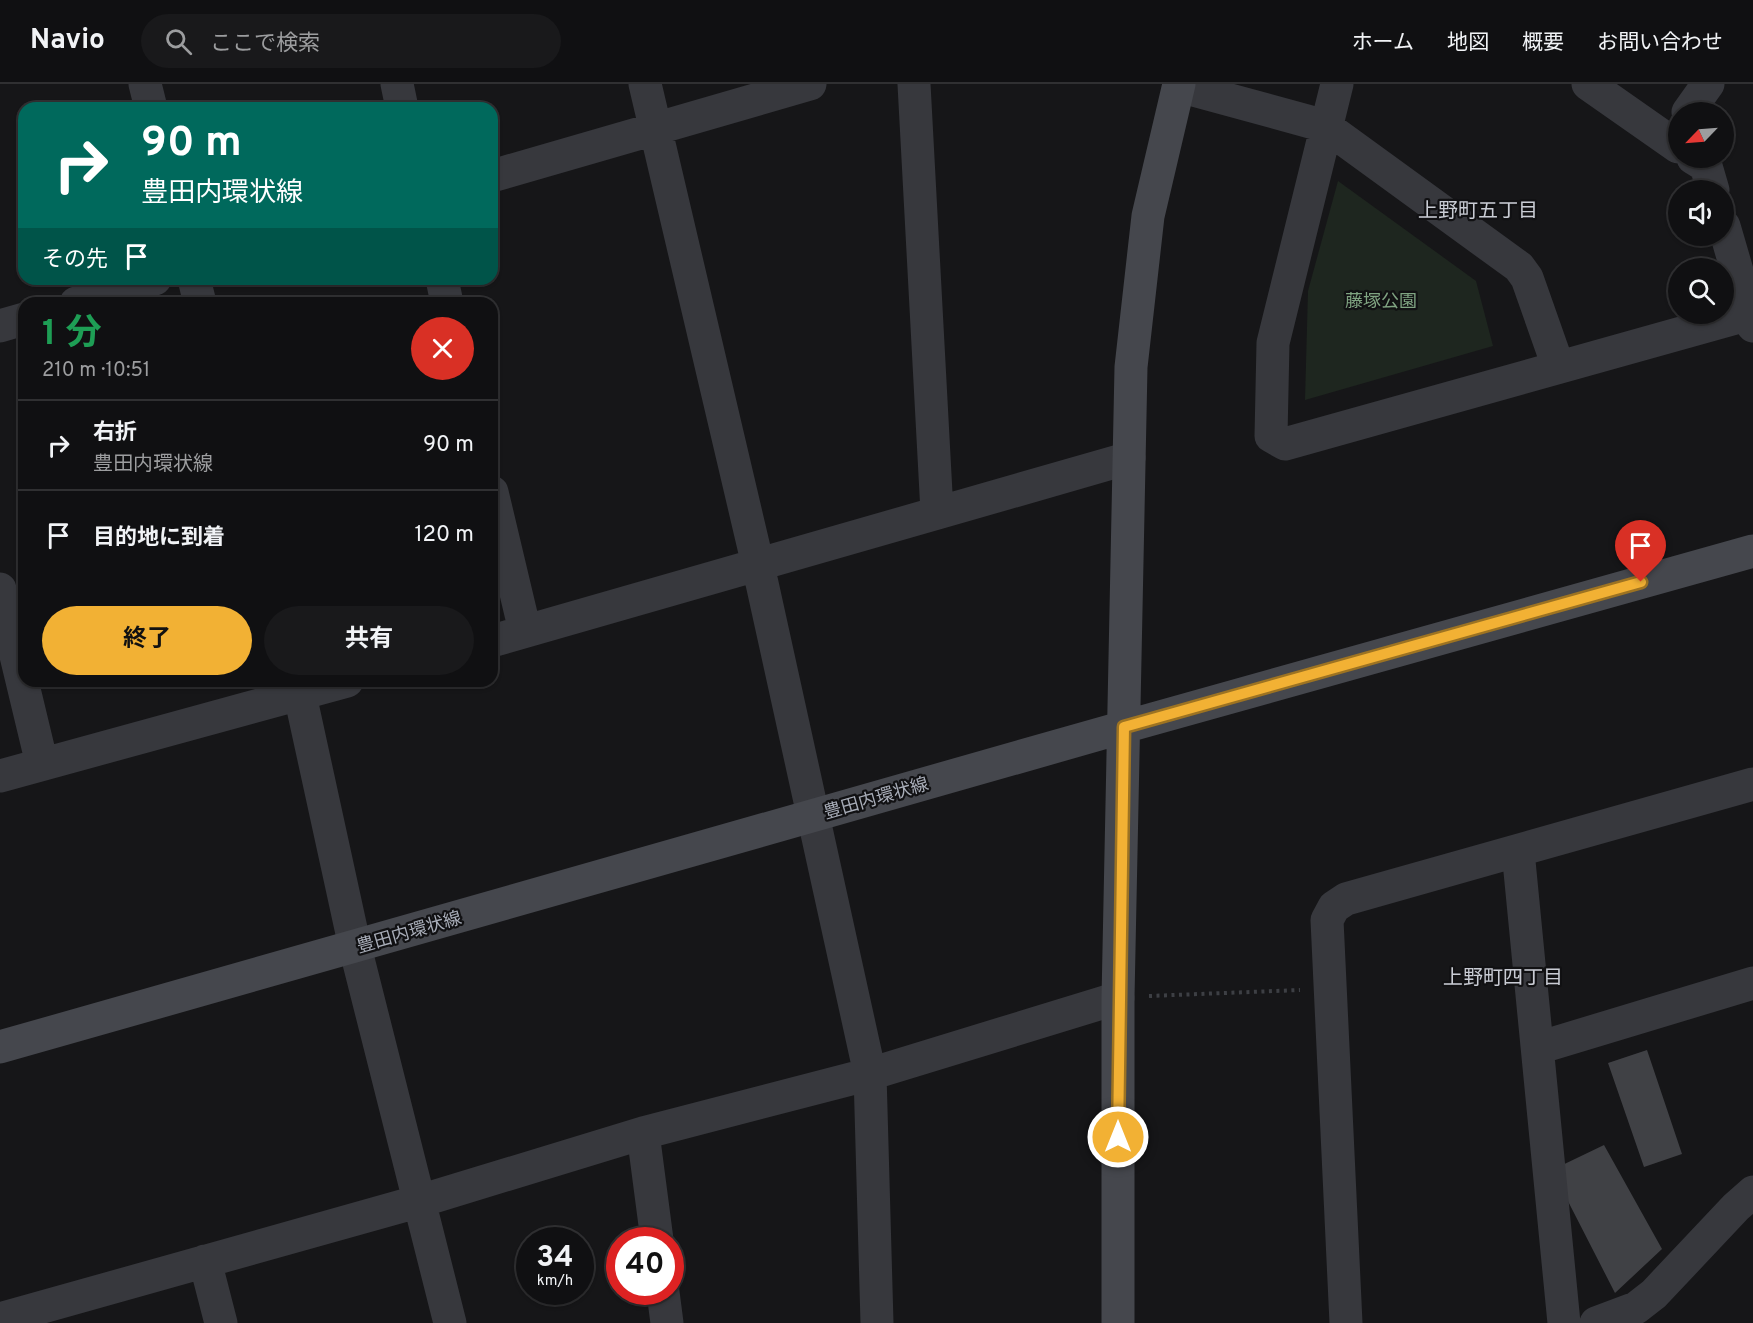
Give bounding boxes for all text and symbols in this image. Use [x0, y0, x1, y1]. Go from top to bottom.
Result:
search box [141, 14, 561, 68]
text: Navio [30, 23, 105, 59]
icon: search [162, 25, 195, 58]
text: ホーム [1352, 30, 1414, 57]
text: 地図 [1447, 30, 1489, 57]
text: 概要 [1522, 30, 1564, 57]
text: お問い合わせ [1597, 30, 1723, 57]
text: ここで検索 [210, 31, 320, 58]
north arrow [1668, 102, 1734, 168]
map controls [1668, 102, 1734, 324]
text: 90 m [141, 118, 242, 171]
icon: right [42, 126, 120, 204]
text: 豊田内環状線 [141, 177, 303, 211]
button: sound [1668, 180, 1734, 246]
district label: 上野町五丁目 [1418, 199, 1538, 225]
icon: arrive [120, 240, 153, 273]
text: その先 [42, 247, 108, 274]
button: search [1668, 258, 1734, 324]
park label: 藤塚公園 [1345, 291, 1417, 314]
text: 1 分 [42, 312, 101, 358]
button: close [411, 317, 474, 380]
text: 210 m · 10:51 [42, 358, 150, 384]
text: 右折 [93, 420, 137, 447]
icon: right [42, 429, 75, 462]
text: 90 m [423, 432, 474, 459]
text: 豊田内環状線 [93, 452, 213, 478]
icon: arrive [42, 519, 75, 552]
pin [1615, 520, 1666, 582]
text: 120 m [414, 522, 474, 549]
text: 目的地に到着 [93, 525, 225, 552]
icon: arrive [1624, 529, 1657, 562]
button: 終了 [42, 606, 252, 675]
button: 共有 [264, 606, 474, 675]
street label: 豊田内環状線 [821, 774, 931, 825]
street label: 豊田内環状線 [354, 908, 464, 959]
district label: 上野町四丁目 [1443, 966, 1563, 992]
position arrow [1086, 1105, 1150, 1169]
speed limit sign: 40 [606, 1227, 684, 1305]
text: 34 [536, 1240, 574, 1277]
text: km/h [537, 1272, 573, 1291]

